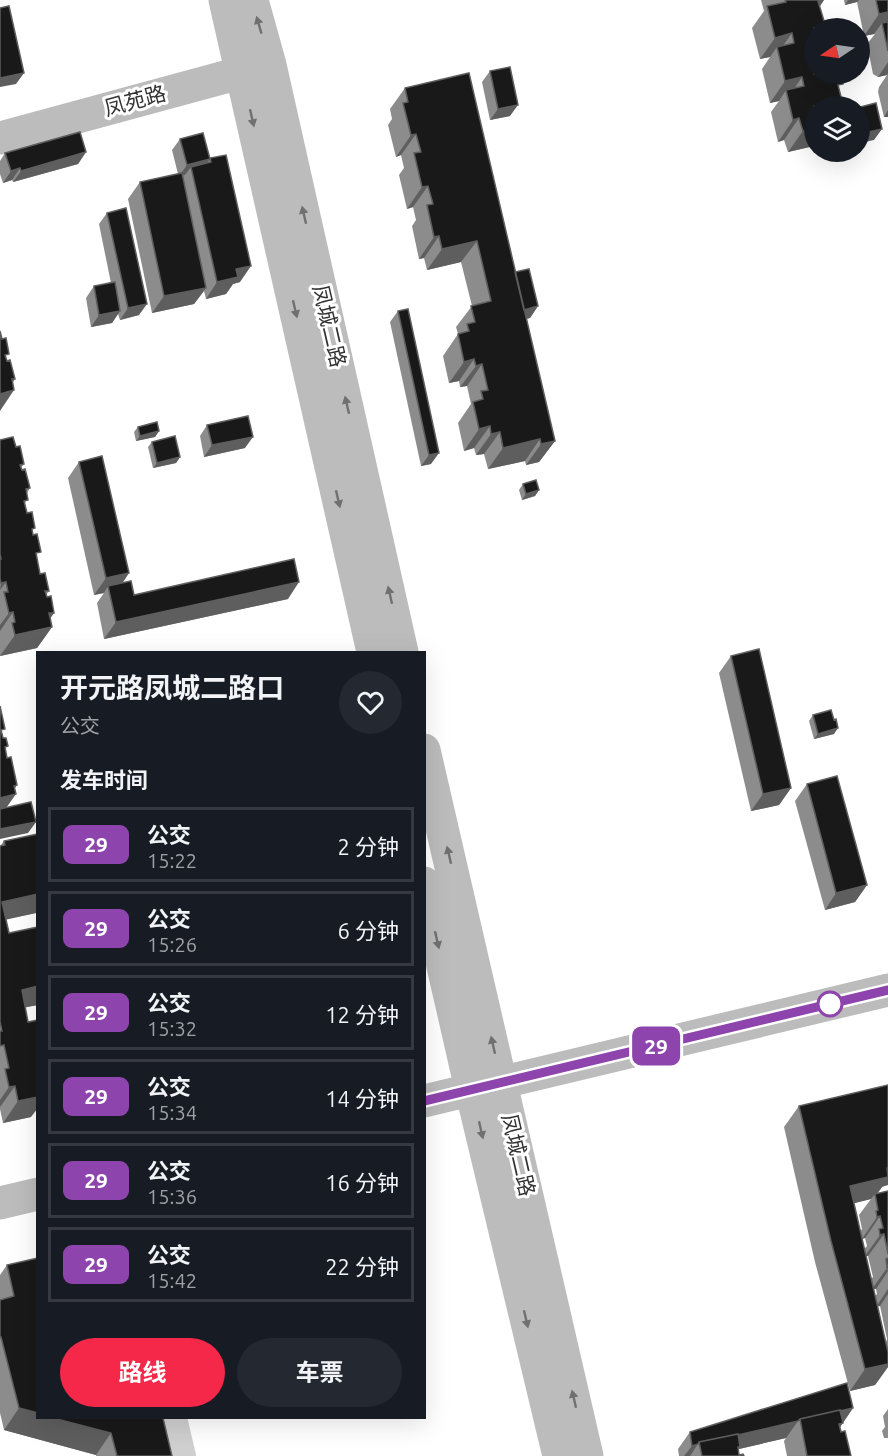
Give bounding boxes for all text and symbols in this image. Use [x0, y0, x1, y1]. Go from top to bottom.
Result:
one-way arrow [254, 16, 263, 34]
north arrow [804, 18, 870, 84]
map controls [804, 18, 870, 162]
street label: 凤苑路 [101, 80, 168, 120]
button: layers [804, 96, 870, 162]
one-way arrow [248, 109, 257, 128]
one-way arrow [298, 206, 308, 224]
street label: 凤城二路 [309, 282, 351, 369]
one-way arrow [291, 299, 300, 318]
one-way arrow [341, 396, 351, 414]
one-way arrow [334, 490, 343, 509]
one-way arrow [384, 586, 394, 605]
button: heart [339, 671, 402, 734]
text: 开元路凤城二路口 [60, 672, 284, 703]
text: 公交 [60, 714, 100, 737]
text: 发车时间 [60, 767, 148, 792]
text: 公交 [147, 822, 191, 847]
text: 29 [84, 832, 108, 856]
text: 2 分钟 [338, 834, 399, 859]
one-way arrow [444, 845, 453, 864]
text: 15:22 [147, 849, 197, 872]
text: 公交 [147, 906, 191, 931]
text: 29 [84, 916, 108, 940]
text: 6 分钟 [338, 918, 399, 943]
one-way arrow [433, 930, 443, 949]
text: 15:26 [147, 933, 197, 956]
text: 公交 [147, 990, 191, 1015]
unlabelled marker [817, 991, 843, 1017]
text: 29 [84, 1000, 108, 1024]
text: 12 分钟 [325, 1002, 399, 1027]
text: 15:32 [147, 1017, 197, 1040]
line badge: 29 [629, 1026, 683, 1066]
text: 29 [644, 1034, 668, 1058]
one-way arrow [488, 1036, 498, 1054]
text: 公交 [147, 1074, 191, 1099]
text: 29 [84, 1084, 108, 1108]
text: 14 分钟 [325, 1086, 399, 1111]
text: 15:34 [147, 1101, 197, 1124]
street label: 凤城二路 [498, 1111, 540, 1198]
one-way arrow [477, 1120, 486, 1139]
text: 公交 [147, 1158, 191, 1183]
text: 29 [84, 1168, 108, 1192]
text: 16 分钟 [325, 1170, 399, 1195]
text: 15:36 [147, 1185, 197, 1208]
text: 公交 [147, 1242, 191, 1267]
text: 29 [84, 1252, 108, 1276]
text: 22 分钟 [325, 1254, 399, 1279]
text: 15:42 [147, 1269, 197, 1292]
one-way arrow [522, 1310, 532, 1328]
button: 路线 [60, 1338, 225, 1407]
button: 车票 [237, 1338, 402, 1407]
one-way arrow [568, 1390, 578, 1408]

